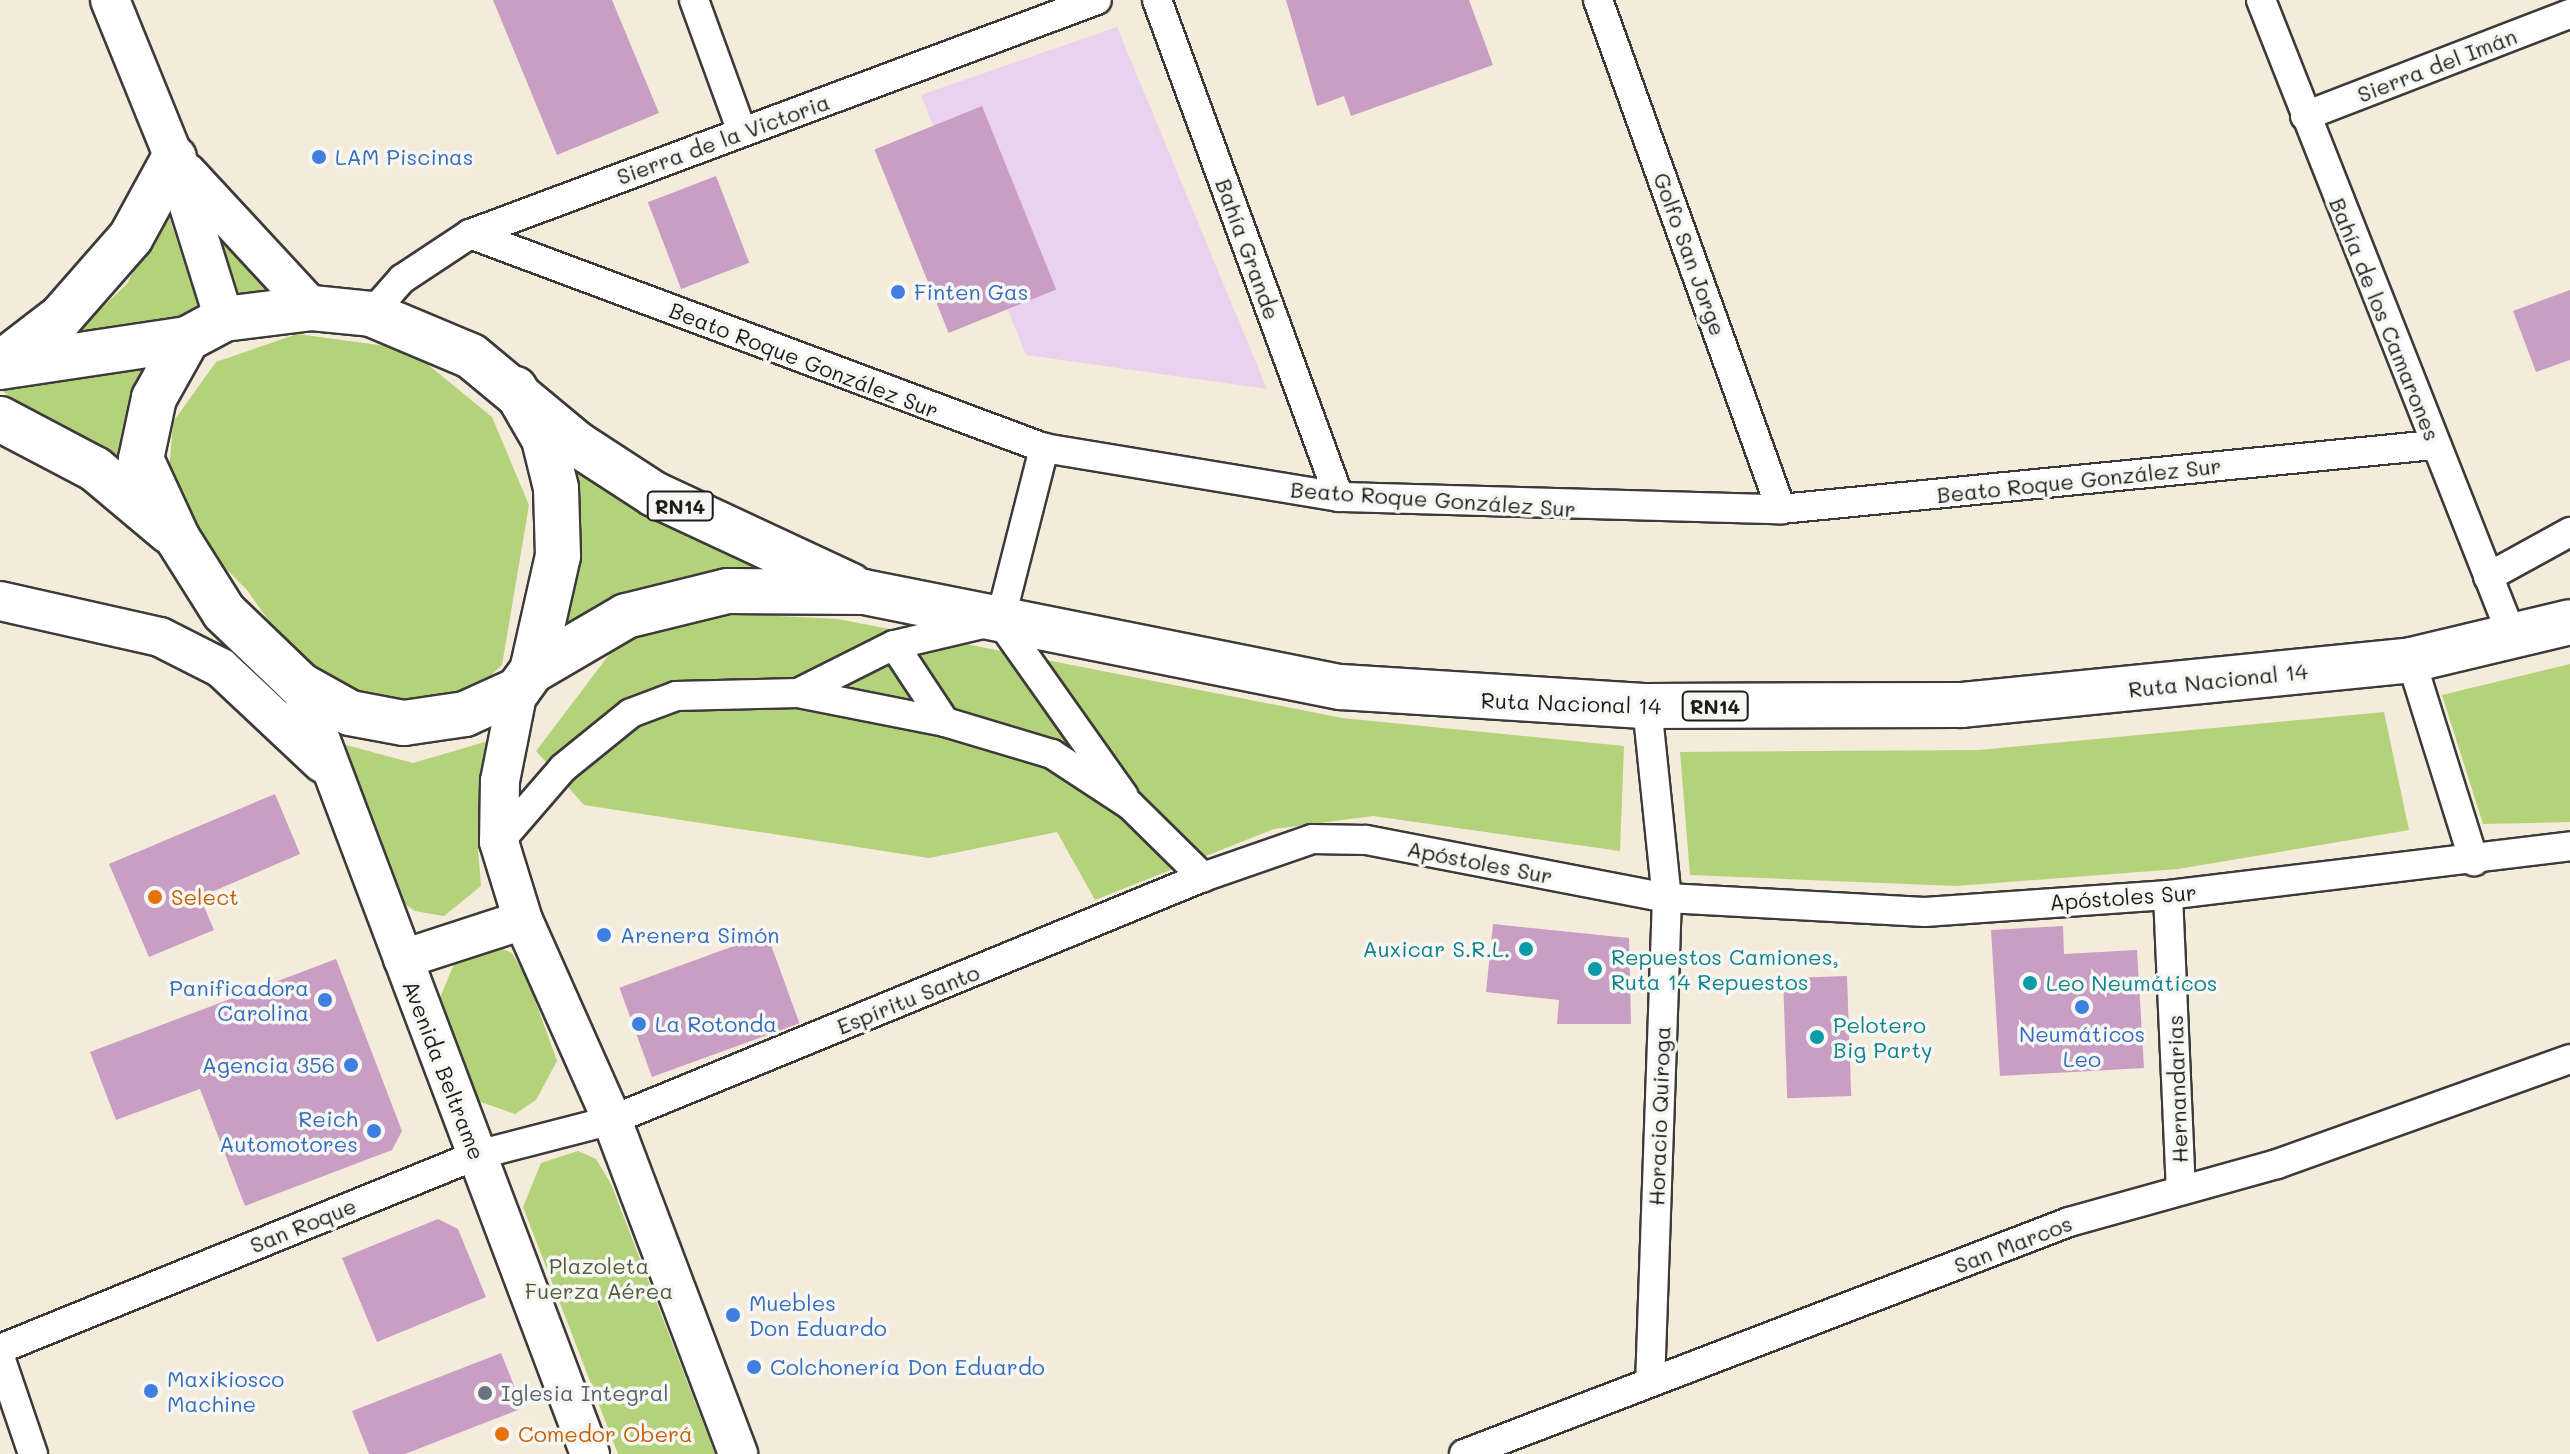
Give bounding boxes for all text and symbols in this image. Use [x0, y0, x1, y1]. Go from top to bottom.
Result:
street label: Sierra del Imán [2353, 22, 2521, 108]
street label: Sierra de la Victoria [613, 88, 833, 190]
place label: LAM Piscinas [335, 144, 473, 170]
marker: LAM Piscinas [310, 148, 328, 166]
street label: Golfo San Jorge [1648, 169, 1732, 339]
street label: Bahía Grande [1210, 175, 1286, 323]
street label: Bahía de los Camarones [2324, 194, 2446, 444]
place label: Finten Gas [914, 279, 1028, 305]
marker: Finten Gas [889, 283, 907, 301]
street label: Beato Roque González Sur [666, 296, 942, 424]
street label: Beato Roque González Sur [1935, 452, 2223, 508]
street label: Beato Roque González Sur [1289, 476, 1577, 522]
road number: RN14 [646, 490, 714, 522]
street label: Ruta Nacional 14 [2127, 657, 2309, 703]
street label: Ruta Nacional 14 [1480, 687, 1662, 719]
road number: RN14 [1681, 690, 1749, 722]
street label: Apóstoles Sur [1405, 835, 1555, 889]
street label: Apóstoles Sur [2048, 879, 2198, 915]
place label: Select [171, 884, 239, 910]
marker: Select [146, 888, 164, 906]
place label: Arenera Simón [620, 922, 779, 948]
marker: Arenera Simón [595, 926, 613, 944]
place label: Auxicar S.R.L. [1362, 936, 1510, 962]
marker: Auxicar S.R.L. [1517, 940, 1535, 958]
place label: Repuestos Camiones, Ruta 14 Repuestos [1611, 943, 1839, 994]
street label: Espíritu Santo [833, 958, 983, 1040]
marker: Repuestos Camiones, Ruta 14 Repuestos [1586, 960, 1604, 978]
place label: Leo Neumáticos [2046, 970, 2217, 996]
place label: Panificadora Carolina [169, 974, 309, 1026]
marker: Leo Neumáticos [2021, 974, 2039, 992]
street label: Avenida Beltrame [398, 976, 490, 1164]
marker: Panificadora Carolina [316, 991, 334, 1009]
marker: Neumáticos Leo [2073, 998, 2091, 1016]
place label: La Rotonda [655, 1011, 777, 1037]
place label: Pelotero Big Party [1833, 1011, 1933, 1062]
street label: Hernandarias [2161, 1014, 2193, 1164]
marker: La Rotonda [630, 1015, 648, 1033]
place label: Neumáticos Leo [2019, 1020, 2145, 1072]
street label: Horacio Quiroga [1643, 1026, 1675, 1206]
marker: Pelotero Big Party [1808, 1028, 1826, 1046]
place label: Agencia 356 [202, 1052, 335, 1078]
marker: Agencia 356 [342, 1056, 360, 1074]
place label: Reich Automotores [219, 1105, 358, 1156]
marker: Reich Automotores [365, 1122, 383, 1140]
street label: San Roque [246, 1192, 360, 1258]
street label: San Marcos [1950, 1209, 2076, 1279]
park label: Plazoleta Fuerza Aérea [525, 1252, 673, 1304]
place label: Muebles Don Eduardo [749, 1289, 887, 1340]
marker: Muebles Don Eduardo [724, 1306, 742, 1324]
place label: Colchonería Don Eduardo [770, 1354, 1045, 1380]
marker: Colchonería Don Eduardo [745, 1358, 763, 1376]
place label: Maxikiosco Machine [167, 1365, 284, 1416]
place label: Iglesia Integral [501, 1380, 669, 1406]
marker: Maxikiosco Machine [142, 1382, 160, 1400]
marker: Iglesia Integral [476, 1384, 494, 1402]
place label: Comedor Oberá [518, 1421, 693, 1447]
marker: Comedor Oberá [493, 1425, 511, 1443]

